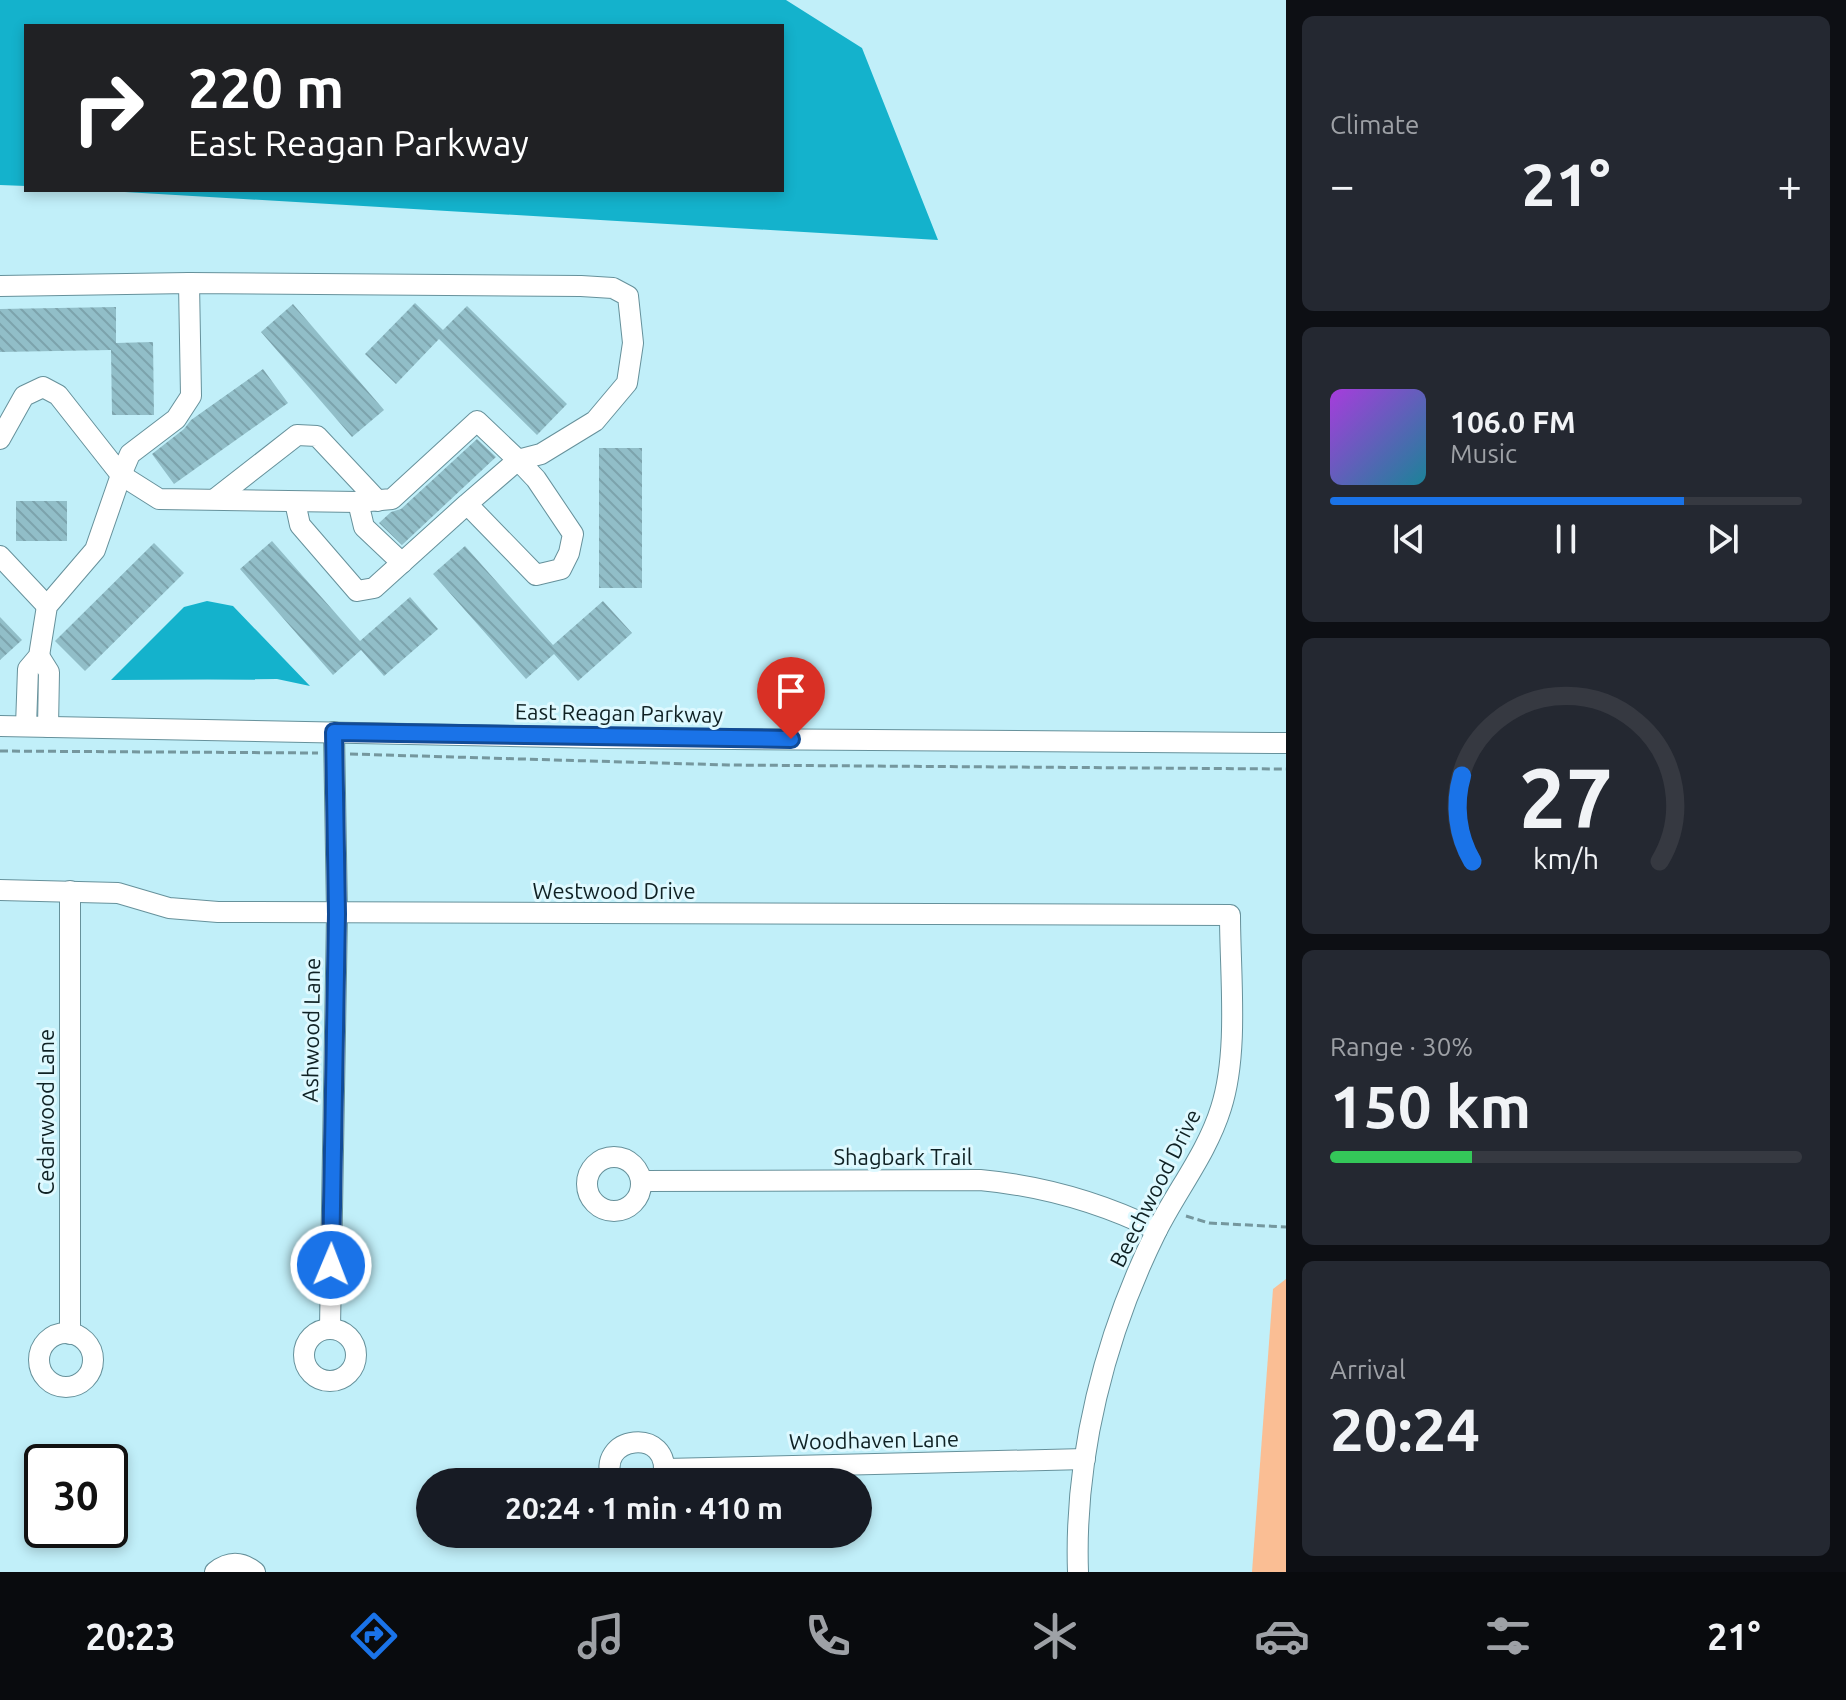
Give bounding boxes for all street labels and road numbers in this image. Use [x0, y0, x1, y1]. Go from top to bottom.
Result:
street label: East Reagan Parkway [515, 698, 724, 727]
street label: Westwood Drive [532, 878, 696, 903]
street label: Ashwood Lane [297, 957, 324, 1103]
street label: Cedarwood Lane [33, 1029, 58, 1195]
street label: Beechwood Drive [1104, 1105, 1205, 1271]
street label: Shagbark Trail [834, 1144, 973, 1169]
street label: Woodhaven Lane [789, 1426, 959, 1453]

